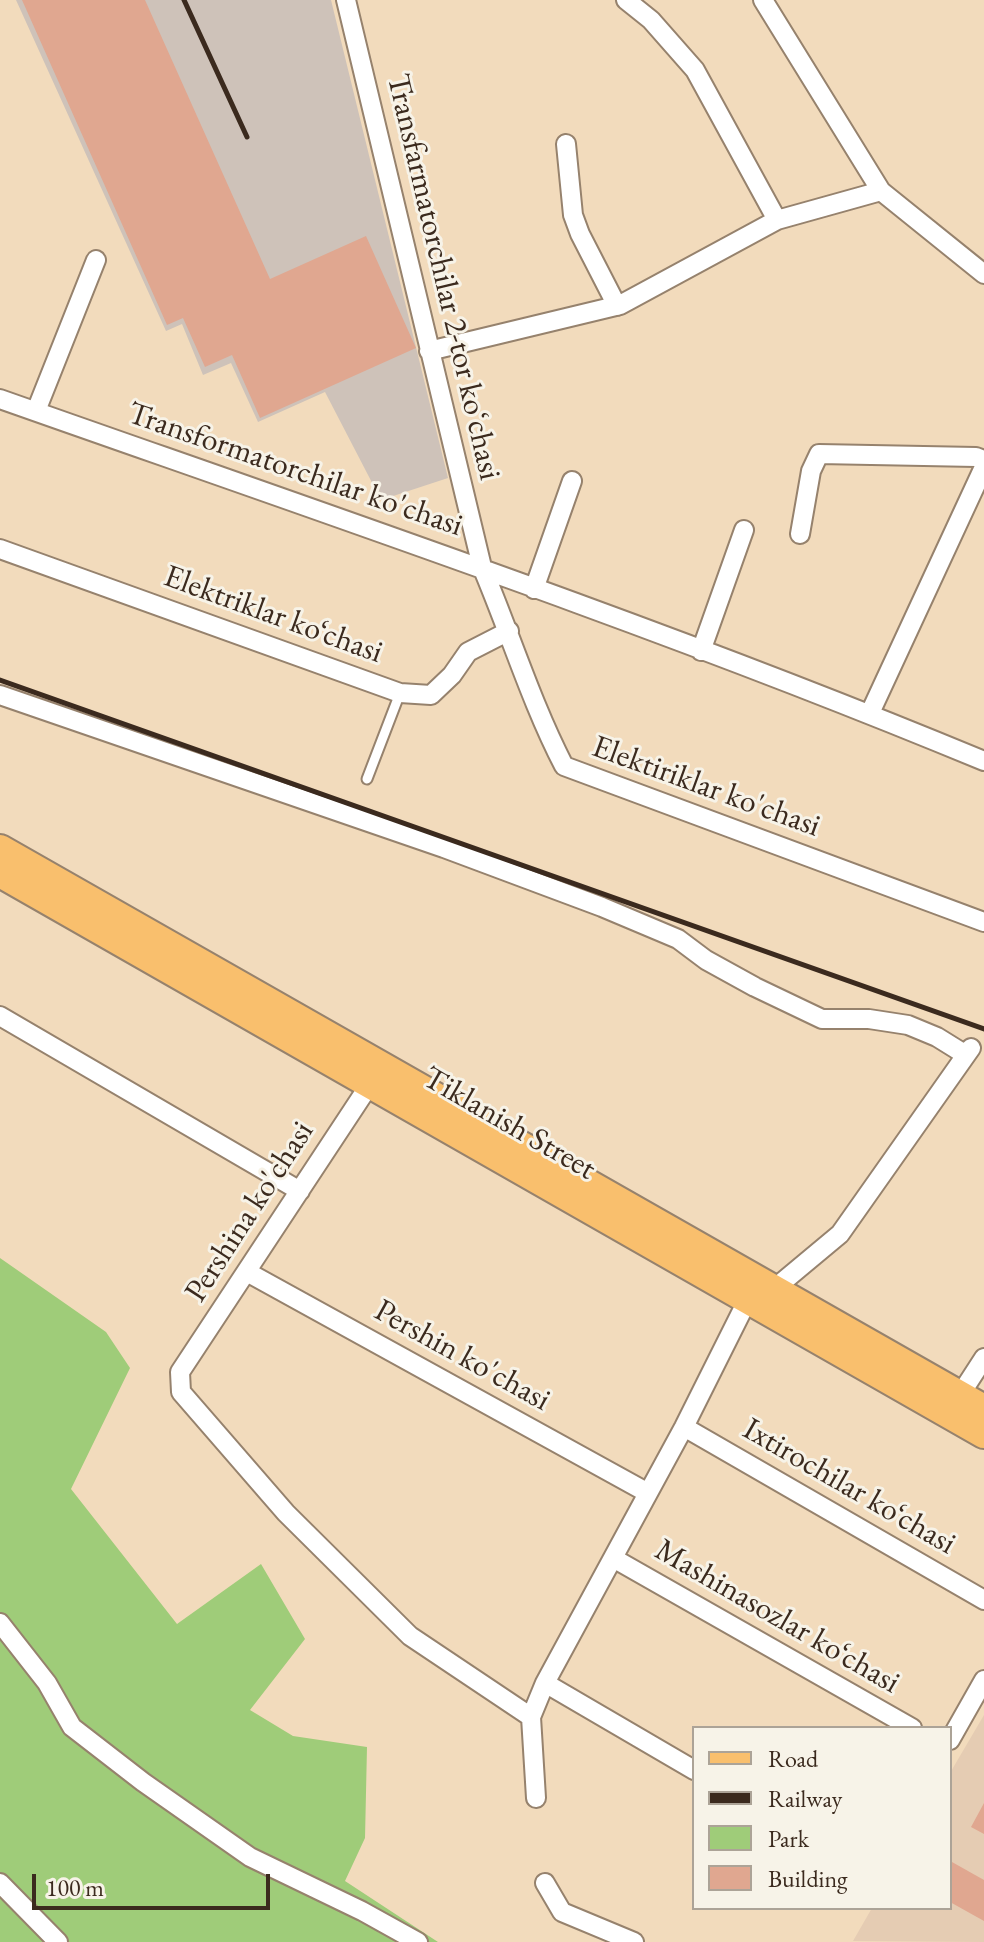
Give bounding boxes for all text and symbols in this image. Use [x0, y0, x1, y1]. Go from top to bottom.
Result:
street label: Transfarmatorchilar 2-tor koʻchasi [378, 70, 508, 484]
street label: Transformatorchilar ko'chasi [123, 395, 467, 545]
street label: Elektriklar ko‘chasi [158, 558, 388, 672]
street label: Elektiriklar ko'chasi [587, 728, 825, 846]
street label: Tiklanish Street [416, 1059, 602, 1189]
street label: Pershina ko'chasi [177, 1114, 323, 1310]
street label: Pershin ko'chasi [367, 1292, 557, 1420]
street label: Ixtirochilar ko‘chasi [736, 1411, 962, 1563]
street label: Mashinasozlar ko‘chasi [648, 1531, 906, 1703]
legend [692, 1726, 952, 1910]
text: Road [768, 1743, 818, 1774]
text: Railway [768, 1783, 842, 1814]
text: Park [768, 1823, 809, 1854]
scale bar [36, 1858, 274, 1908]
text: Building [768, 1863, 848, 1894]
text: 100 m [46, 1872, 104, 1903]

